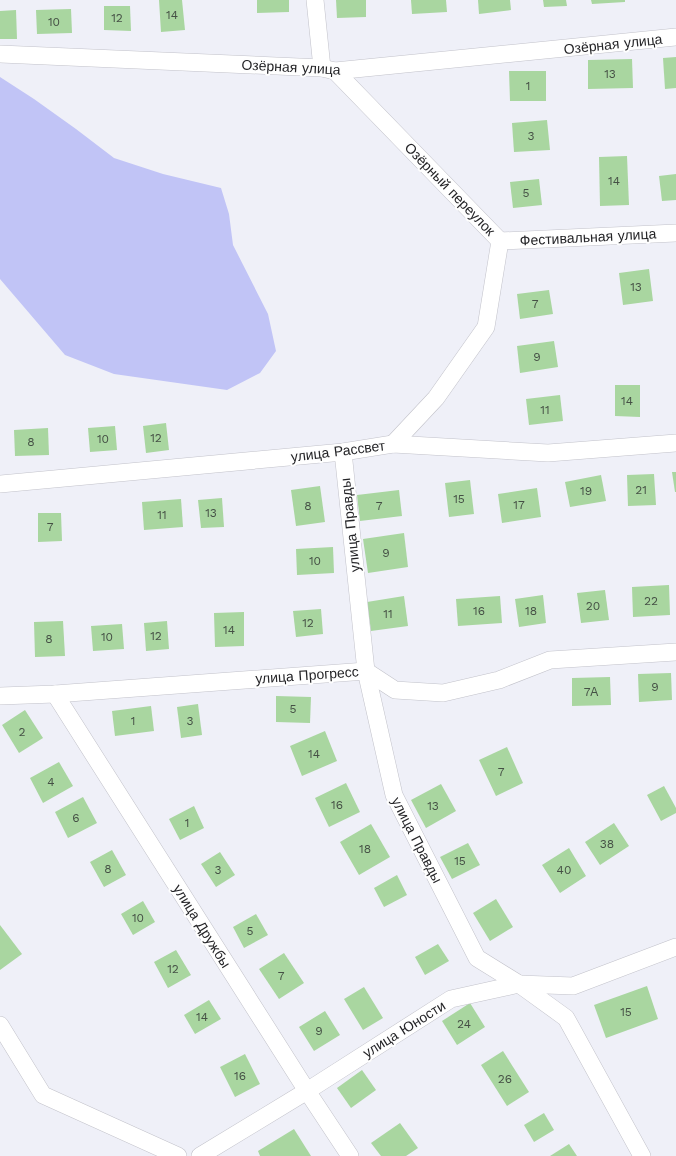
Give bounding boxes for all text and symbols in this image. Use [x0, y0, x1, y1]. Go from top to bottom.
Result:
house number: 14 [166, 8, 178, 22]
house number: 12 [111, 11, 123, 25]
house number: 10 [48, 15, 60, 29]
street label: Озёрная улица [563, 31, 663, 57]
street label: Озёрная улица [241, 56, 341, 78]
house number: 13 [604, 67, 616, 81]
house number: 1 [526, 79, 530, 93]
house number: 3 [528, 129, 535, 143]
street label: Озёрный переулок [402, 139, 499, 239]
house number: 14 [608, 174, 620, 188]
house number: 5 [523, 186, 530, 200]
street label: Фестивальная улица [519, 225, 657, 249]
house number: 13 [630, 280, 642, 294]
house number: 7 [532, 297, 539, 311]
house number: 9 [533, 350, 541, 364]
house number: 14 [621, 394, 633, 408]
house number: 11 [540, 403, 550, 417]
house number: 12 [150, 431, 162, 445]
house number: 10 [97, 432, 109, 446]
house number: 8 [27, 435, 35, 449]
street label: улица Рассвет [290, 437, 387, 465]
street label: улица Правды [337, 477, 363, 573]
house number: 21 [635, 483, 647, 497]
house number: 19 [580, 484, 592, 498]
house number: 15 [453, 492, 465, 506]
house number: 17 [513, 498, 525, 512]
house number: 8 [304, 499, 312, 513]
house number: 7 [376, 499, 383, 513]
house number: 13 [205, 506, 217, 520]
house number: 11 [157, 508, 167, 522]
house number: 7 [47, 520, 54, 534]
house number: 9 [382, 546, 390, 560]
house number: 10 [309, 554, 321, 568]
house number: 22 [644, 594, 658, 608]
house number: 20 [586, 599, 600, 613]
house number: 16 [473, 604, 485, 618]
house number: 18 [525, 604, 537, 618]
house number: 11 [383, 607, 393, 621]
house number: 12 [302, 616, 314, 630]
house number: 14 [223, 623, 235, 637]
house number: 12 [150, 629, 162, 643]
house number: 10 [101, 630, 113, 644]
house number: 8 [45, 632, 53, 646]
street label: улица Прогресс [255, 663, 359, 687]
house number: 9 [651, 680, 659, 694]
house number: 7А [584, 685, 598, 699]
house number: 5 [290, 702, 297, 716]
house number: 1 [131, 714, 135, 728]
house number: 3 [187, 714, 194, 728]
house number: 2 [19, 725, 26, 739]
house number: 14 [308, 747, 320, 761]
house number: 7 [498, 765, 505, 779]
house number: 4 [47, 775, 55, 789]
street label: улица Правды [388, 794, 446, 886]
house number: 16 [331, 798, 343, 812]
house number: 13 [427, 799, 439, 813]
house number: 6 [72, 811, 80, 825]
house number: 1 [185, 816, 189, 830]
house number: 38 [600, 837, 614, 851]
house number: 18 [359, 842, 371, 856]
house number: 15 [454, 854, 466, 868]
house number: 8 [104, 862, 112, 876]
house number: 3 [215, 863, 222, 877]
house number: 40 [557, 863, 571, 877]
street label: улица Дружбы [170, 881, 234, 971]
house number: 10 [132, 911, 144, 925]
house number: 5 [247, 924, 254, 938]
house number: 12 [167, 962, 179, 976]
house number: 7 [278, 969, 285, 983]
street label: улица Юности [360, 997, 448, 1061]
house number: 15 [620, 1005, 632, 1019]
house number: 14 [196, 1010, 208, 1024]
house number: 24 [457, 1017, 471, 1031]
house number: 9 [315, 1024, 323, 1038]
house number: 16 [234, 1069, 246, 1083]
house number: 26 [498, 1072, 512, 1086]

